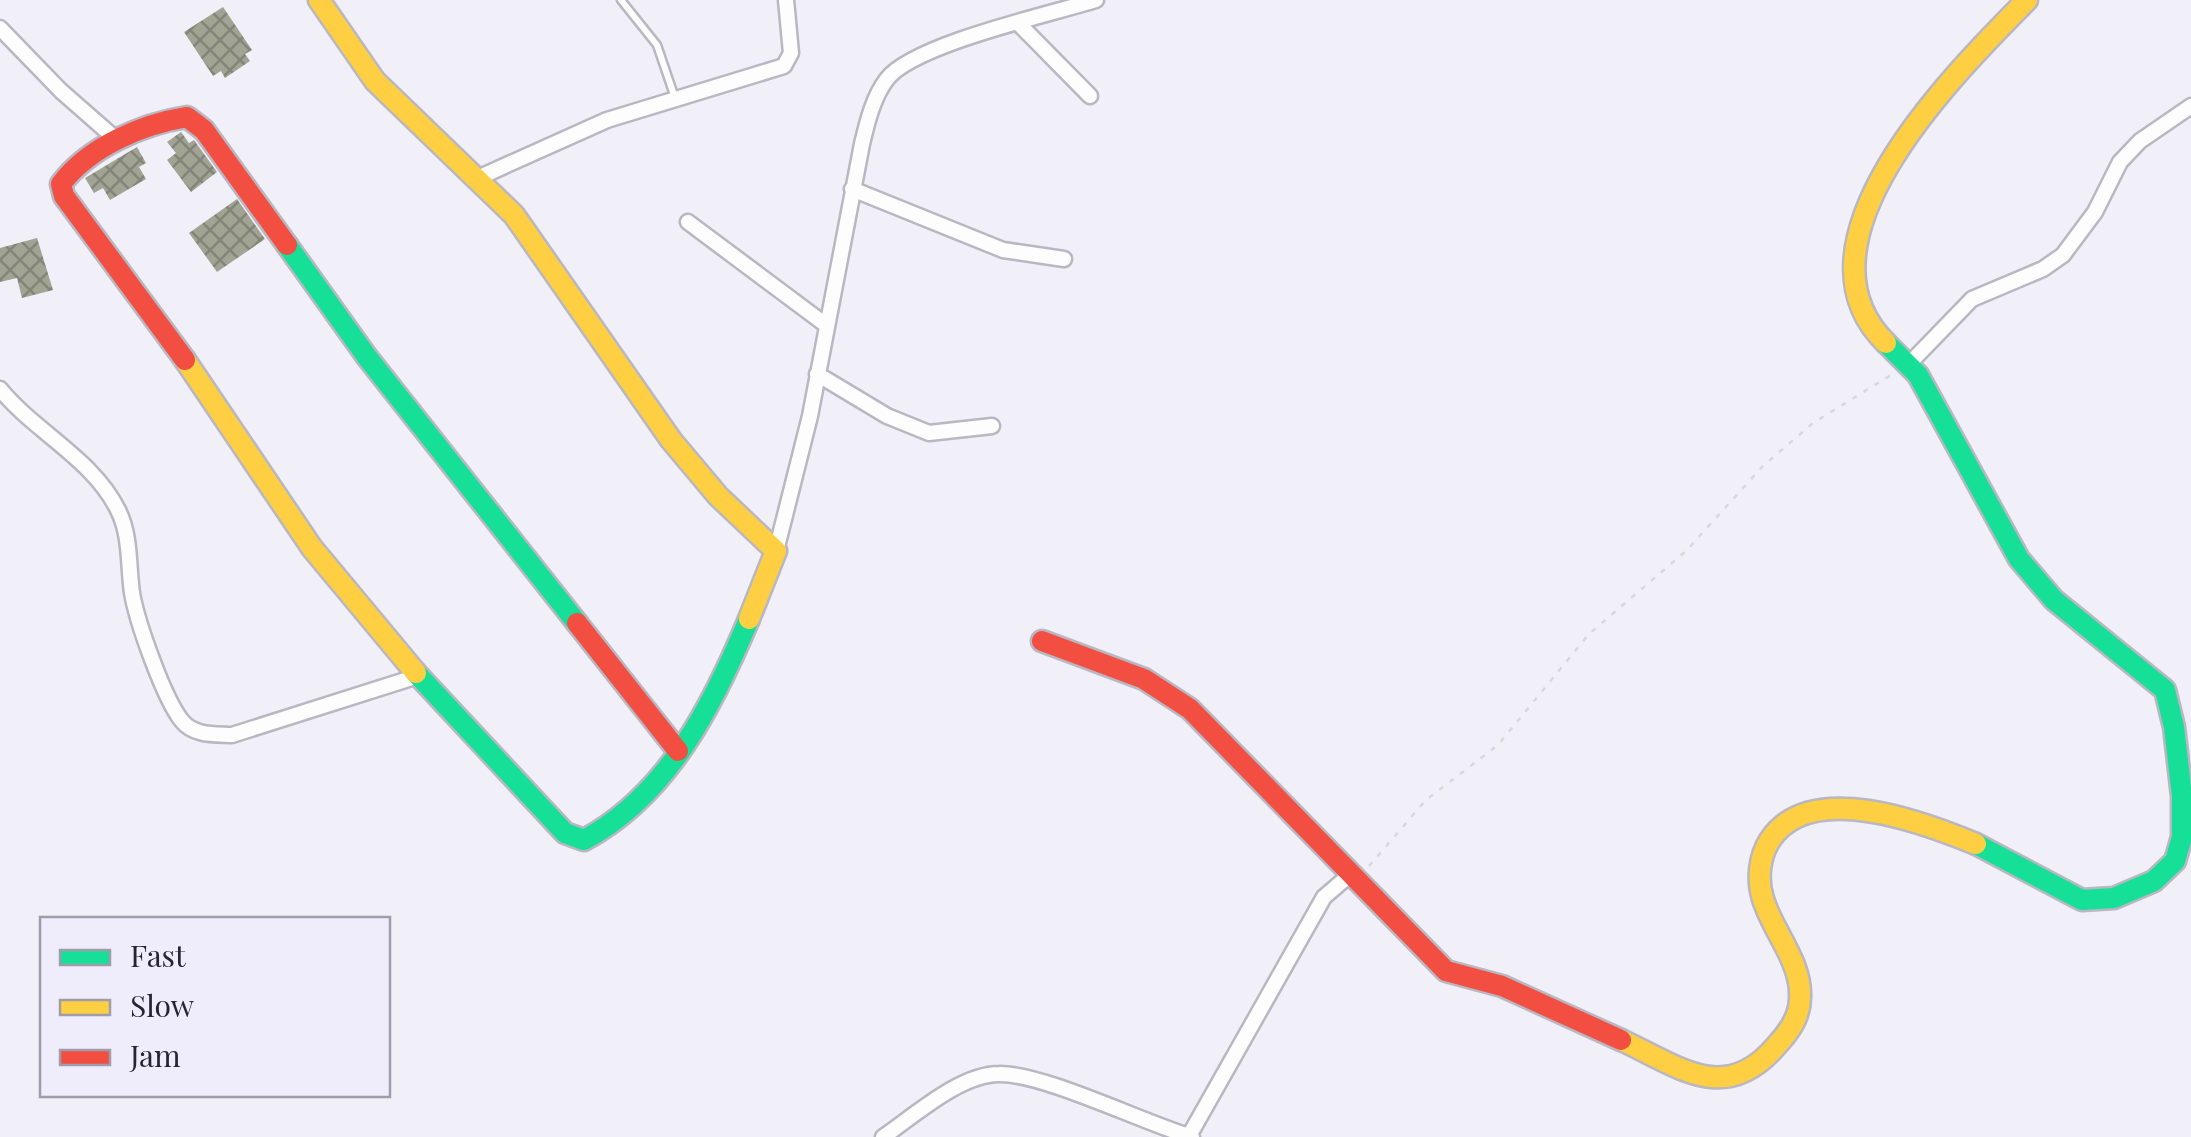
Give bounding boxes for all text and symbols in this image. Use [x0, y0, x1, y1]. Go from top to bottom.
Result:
legend [40, 917, 390, 1097]
text: Fast [130, 935, 186, 975]
text: Slow [130, 985, 195, 1025]
text: Jam [129, 1035, 181, 1075]

